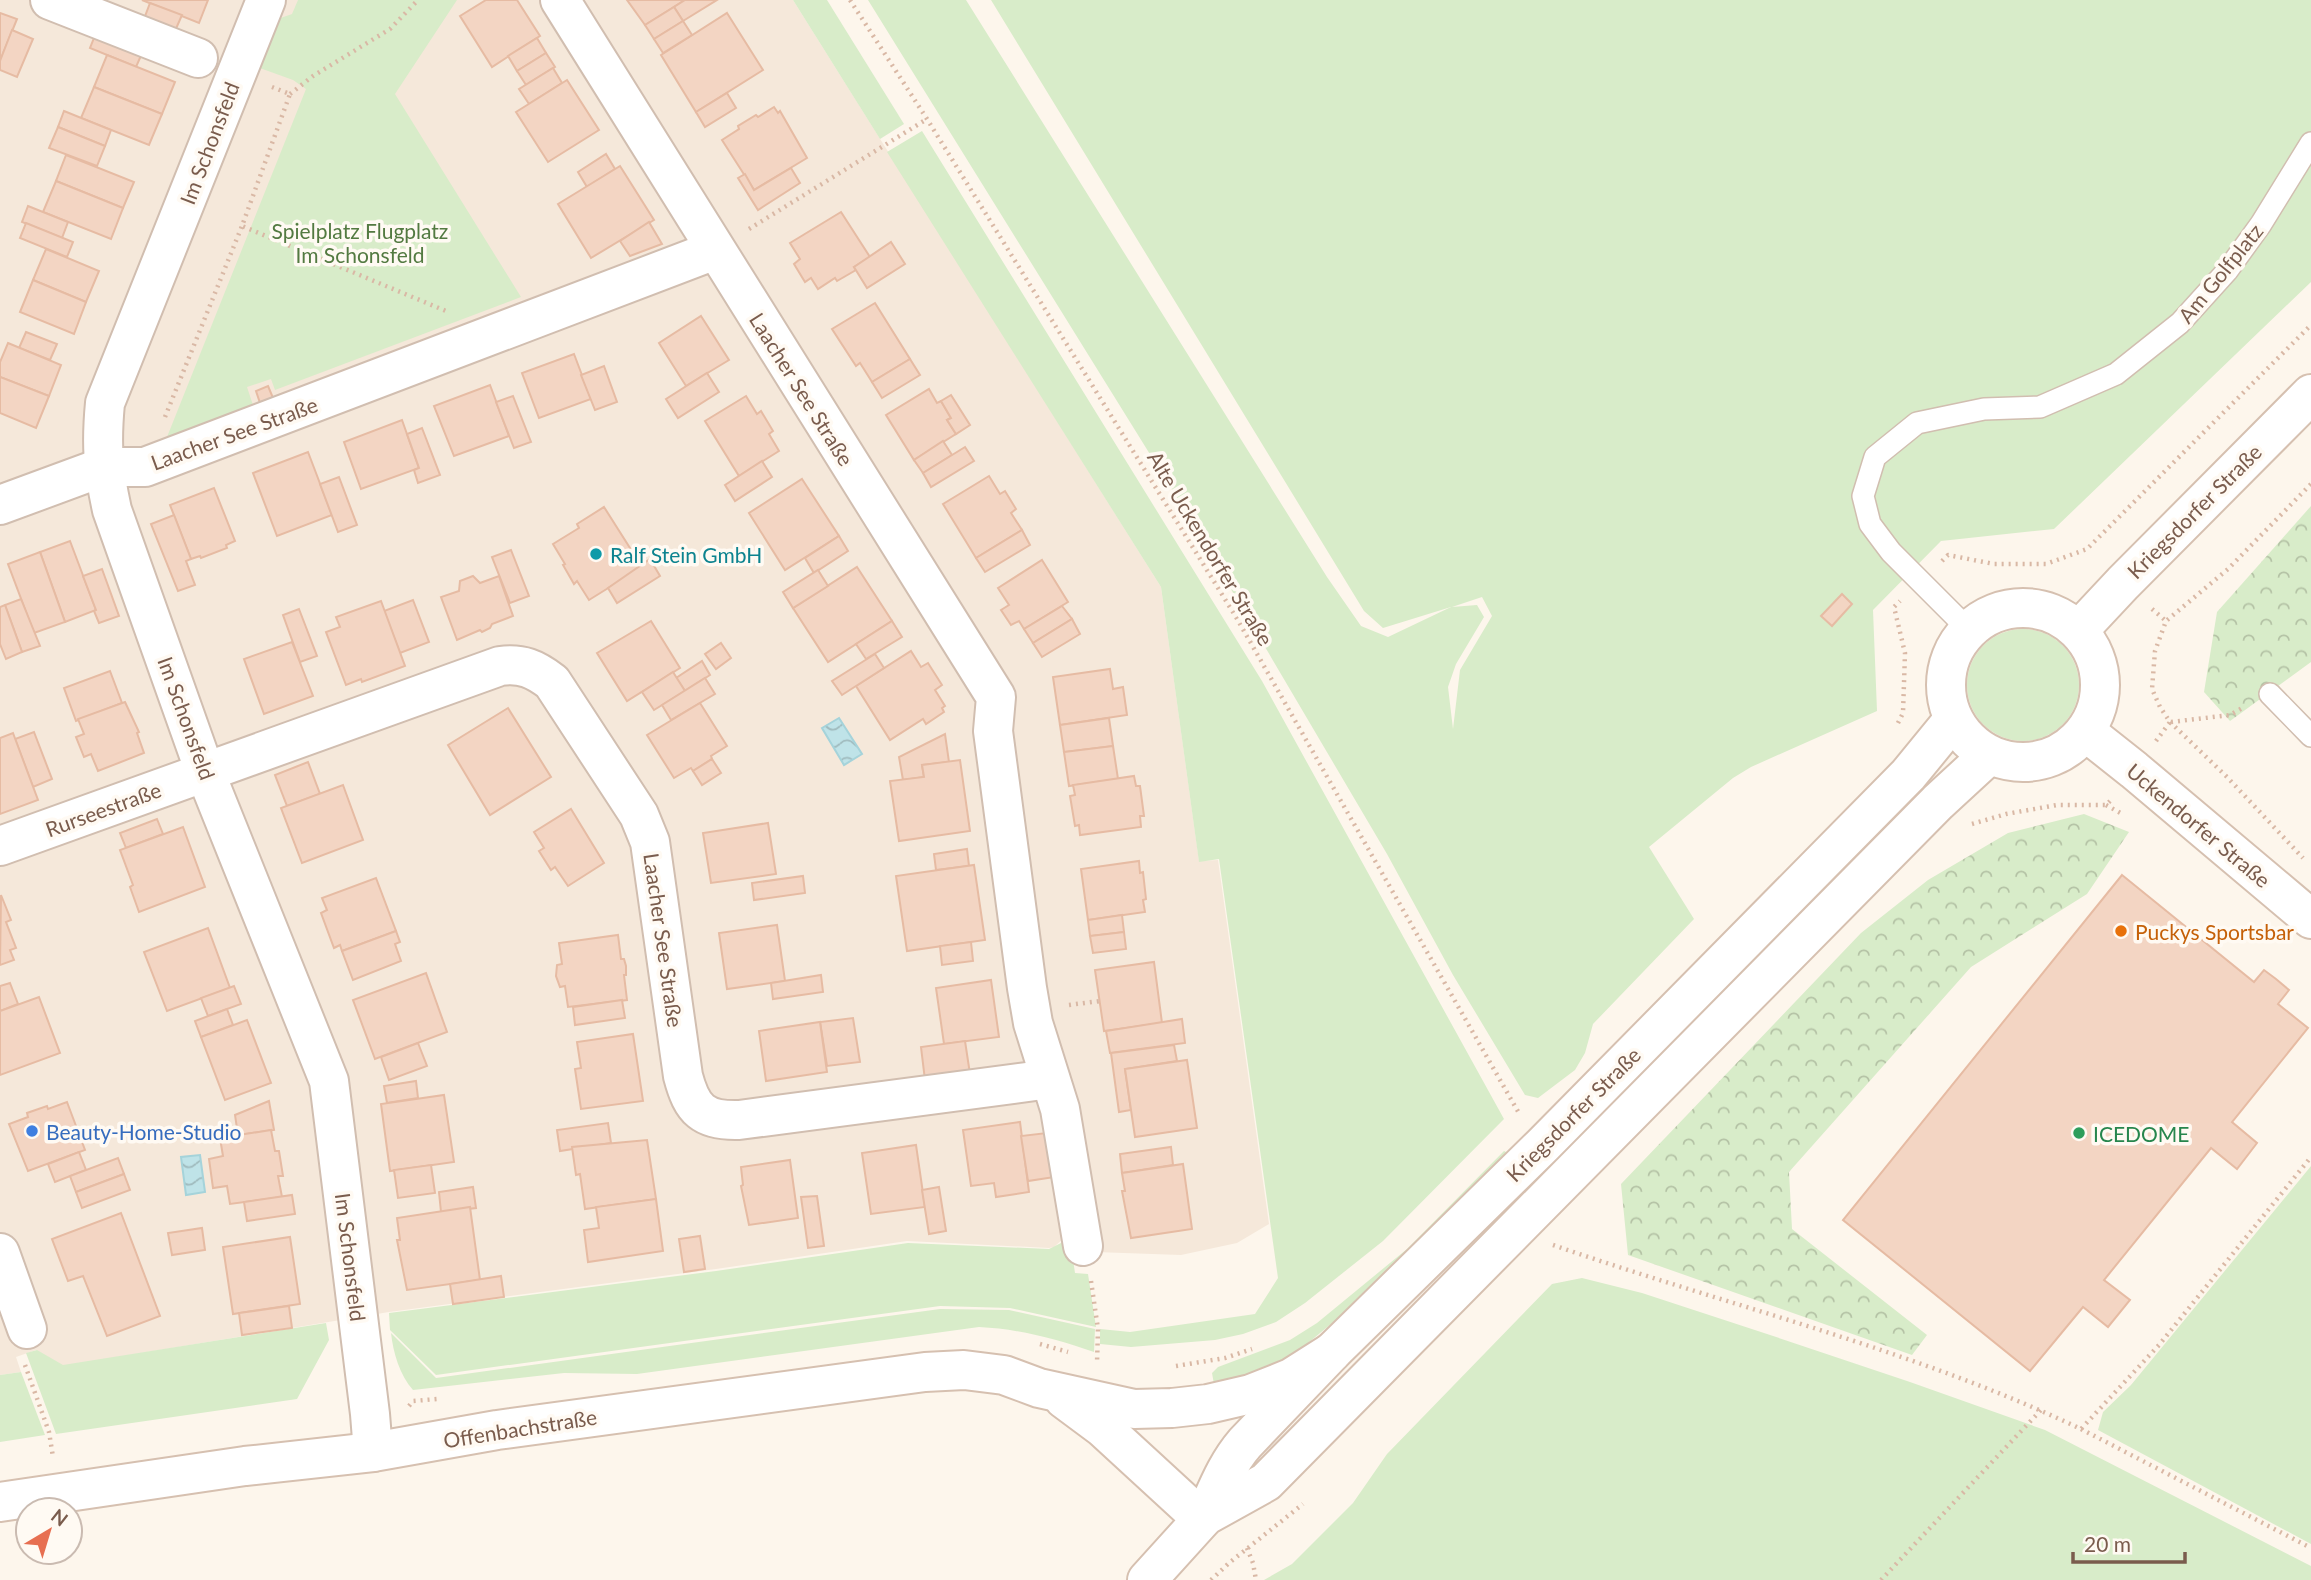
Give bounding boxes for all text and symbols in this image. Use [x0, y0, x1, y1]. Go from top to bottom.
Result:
street label: Im Schonsfeld [174, 78, 244, 208]
park label: Spielplatz Flugplatz Im Schonsfeld [272, 218, 448, 267]
street label: Am Golfplatz [2172, 218, 2268, 328]
street label: Laacher See Straße [745, 308, 859, 470]
street label: Laacher See Straße [147, 391, 321, 475]
street label: Kriegsdorfer Straße [2122, 439, 2266, 583]
street label: Alte Uckendorfer Straße [1143, 446, 1279, 650]
place label: Ralf Stein GmbH [610, 542, 762, 567]
marker: Ralf Stein GmbH [588, 546, 604, 562]
street label: Im Schonsfeld [153, 653, 221, 783]
street label: Uckendorfer Straße [2122, 758, 2276, 892]
street label: Rurseestraße [42, 777, 164, 841]
street label: Laacher See Straße [639, 851, 689, 1029]
place label: Puckys Sportsbar [2135, 919, 2294, 944]
marker: Puckys Sportsbar [2113, 923, 2129, 939]
street label: Kriegsdorfer Straße [1501, 1042, 1645, 1186]
place label: Beauty-Home-Studio [46, 1119, 242, 1144]
place label: ICEDOME [2093, 1121, 2189, 1146]
marker: Beauty-Home-Studio [24, 1123, 40, 1139]
marker: ICEDOME [2071, 1125, 2087, 1141]
street label: Im Schonsfeld [331, 1191, 371, 1323]
street label: Offenbachstraße [442, 1404, 598, 1452]
north arrow [14, 1496, 84, 1566]
text: N [47, 1504, 73, 1531]
scale bar [2073, 1520, 2185, 1564]
text: 20 m [2084, 1531, 2131, 1556]

